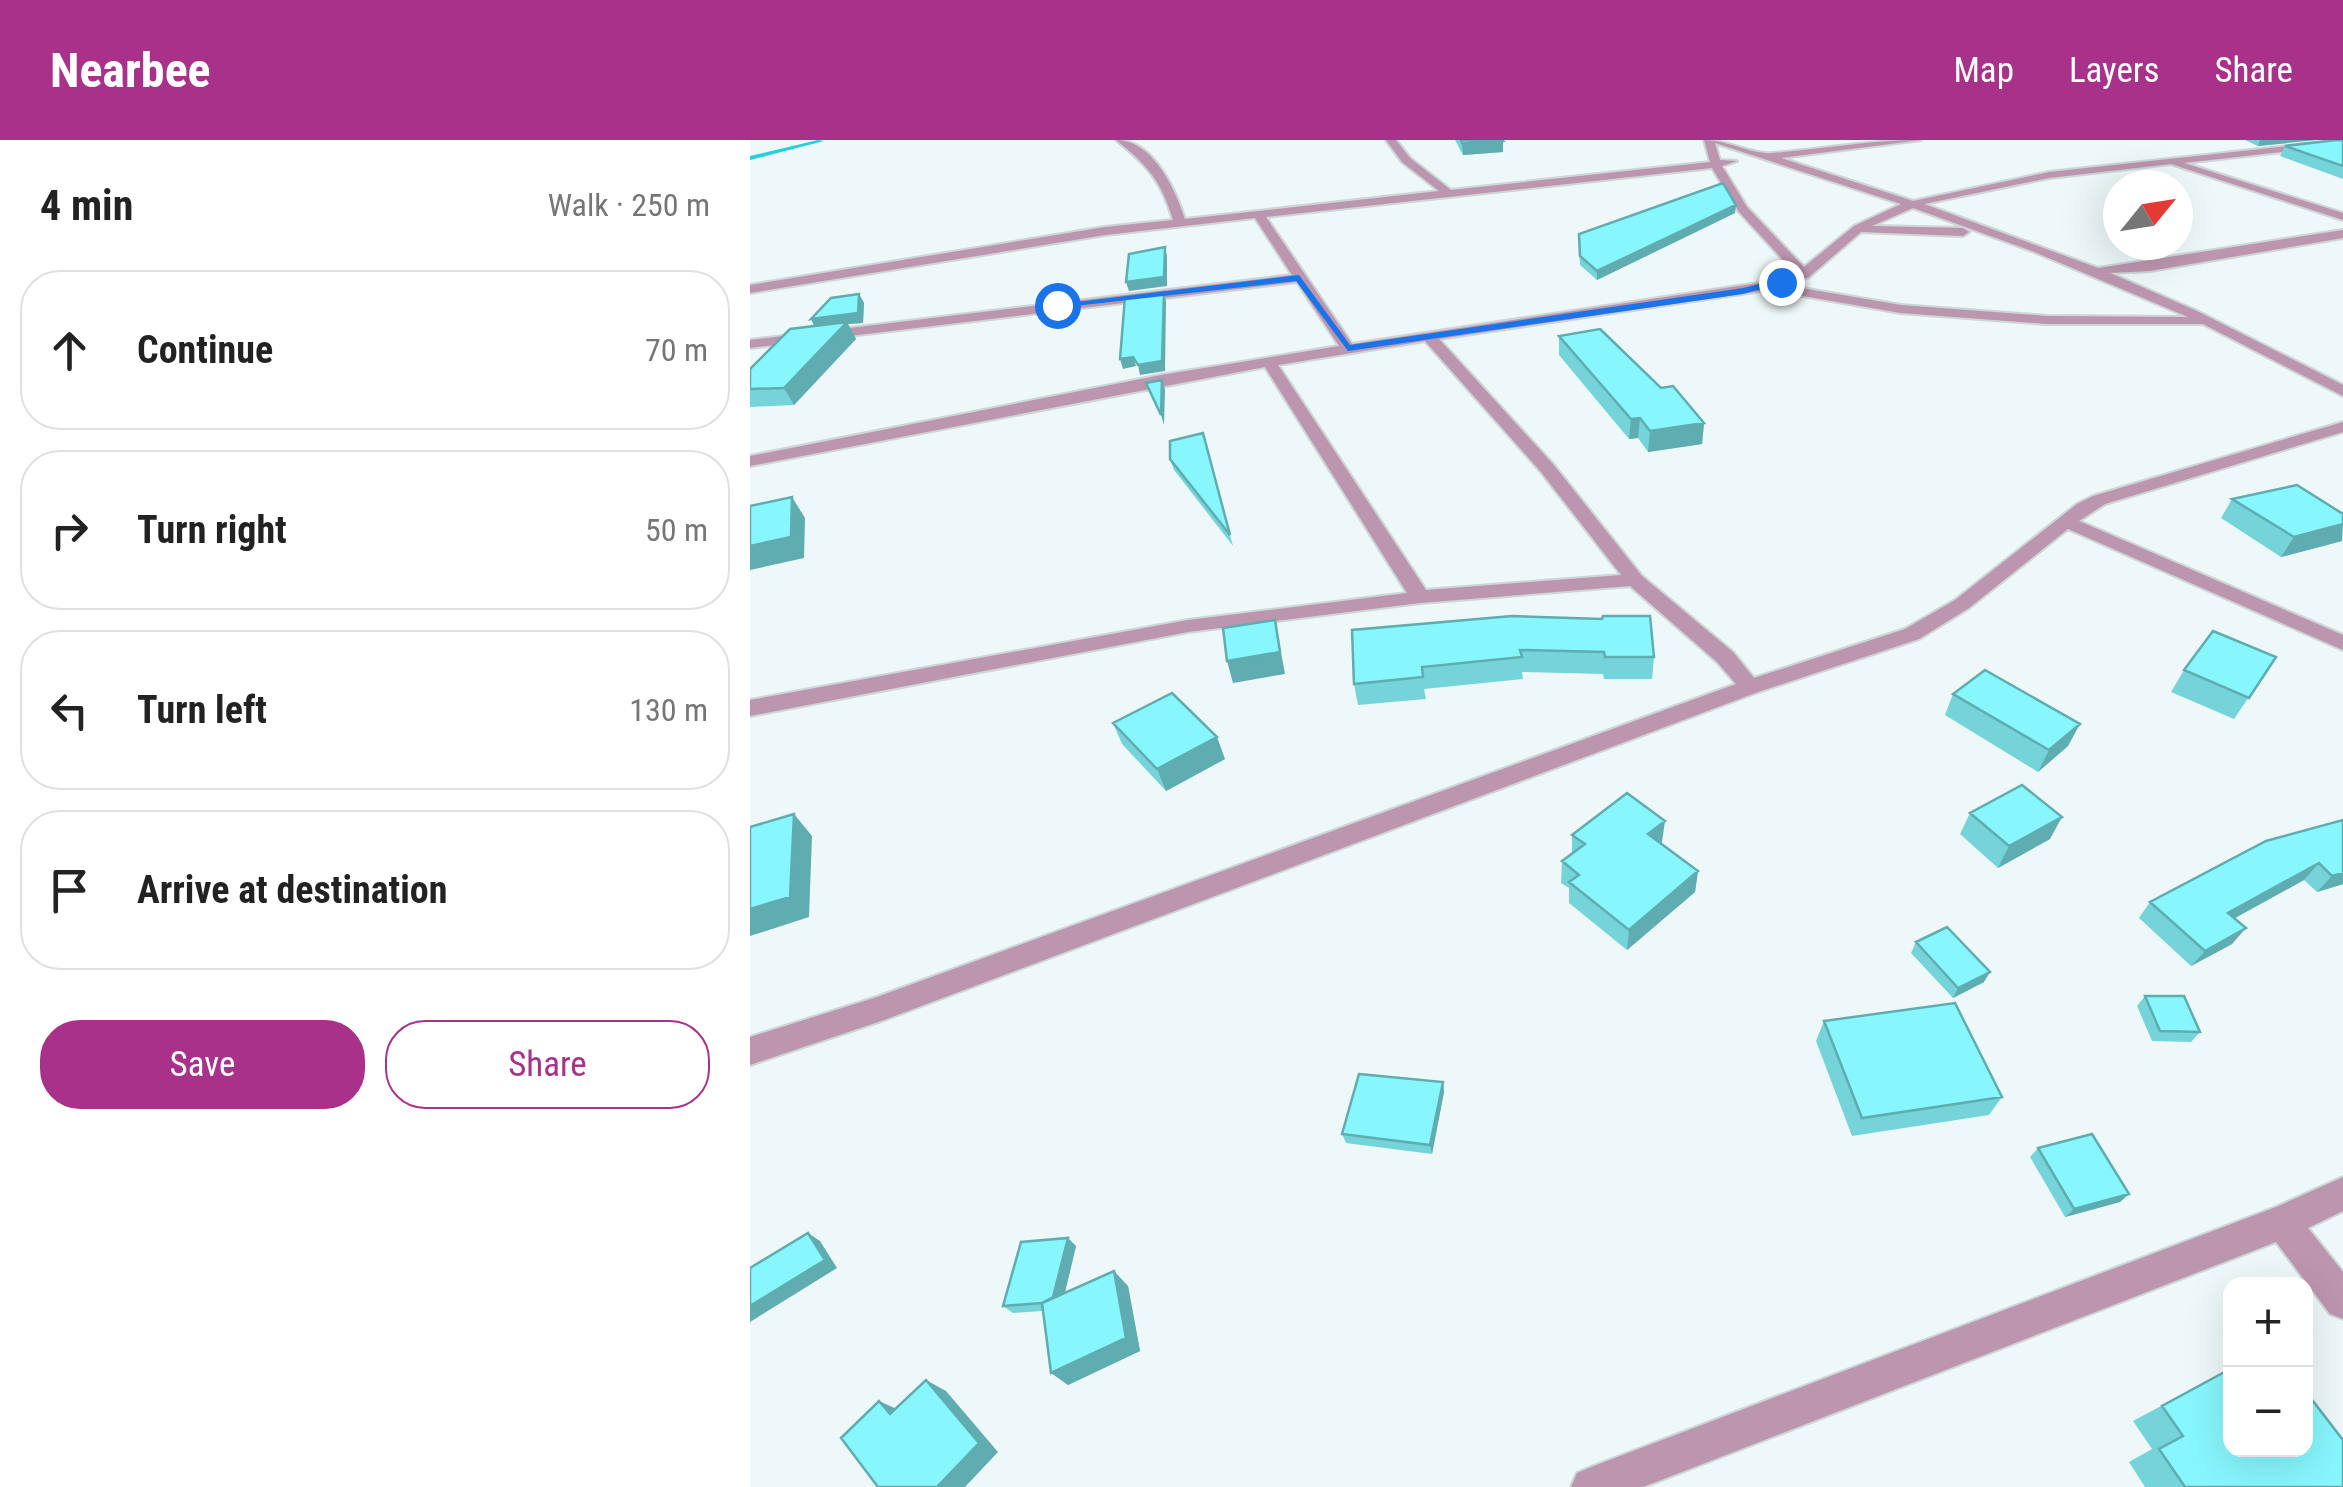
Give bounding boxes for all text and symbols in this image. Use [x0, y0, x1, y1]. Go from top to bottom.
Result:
text: Nearbee [50, 42, 211, 99]
text: Map [1953, 50, 2014, 91]
text: Layers [2069, 50, 2159, 91]
text: Share [2214, 50, 2293, 91]
north arrow [2103, 170, 2193, 260]
text: 4 min [40, 181, 133, 230]
text: Walk · 250 m [548, 186, 710, 224]
route end [1759, 260, 1805, 306]
route start [1035, 283, 1081, 329]
icon: ahead [42, 323, 97, 378]
text: Continue [137, 328, 273, 372]
text: 70 m [645, 331, 708, 369]
icon: right [42, 503, 97, 558]
text: Turn right [137, 508, 287, 552]
text: 50 m [645, 511, 708, 549]
icon: left [42, 683, 97, 738]
text: Turn left [137, 688, 267, 732]
text: 130 m [629, 691, 708, 729]
icon: arrive [42, 863, 97, 918]
text: Arrive at destination [137, 868, 447, 912]
button: Save [40, 1020, 365, 1109]
button: Share [385, 1020, 710, 1109]
map controls [2223, 1277, 2313, 1457]
button: + [2223, 1277, 2313, 1367]
button: − [2223, 1367, 2313, 1457]

